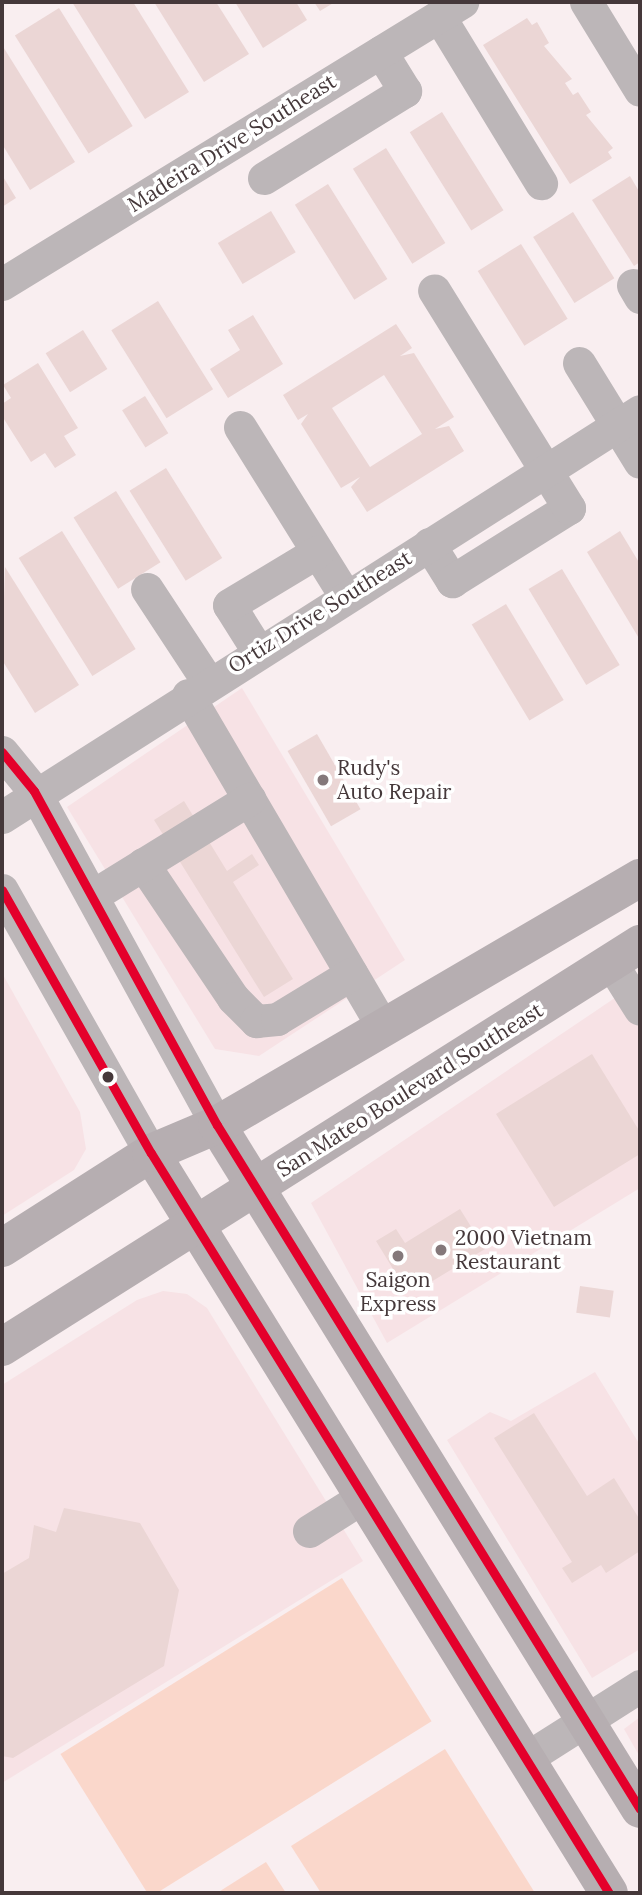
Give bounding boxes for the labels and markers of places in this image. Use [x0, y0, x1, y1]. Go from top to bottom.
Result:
place label: Rudy's Auto Repair [337, 755, 451, 805]
marker: Rudy's Auto Repair [315, 772, 331, 788]
unlabelled marker [101, 1070, 115, 1084]
place label: 2000 Vietnam Restaurant [455, 1225, 592, 1275]
marker: 2000 Vietnam Restaurant [433, 1242, 449, 1258]
marker: Saigon Express [390, 1248, 406, 1264]
place label: Saigon Express [360, 1267, 436, 1317]

